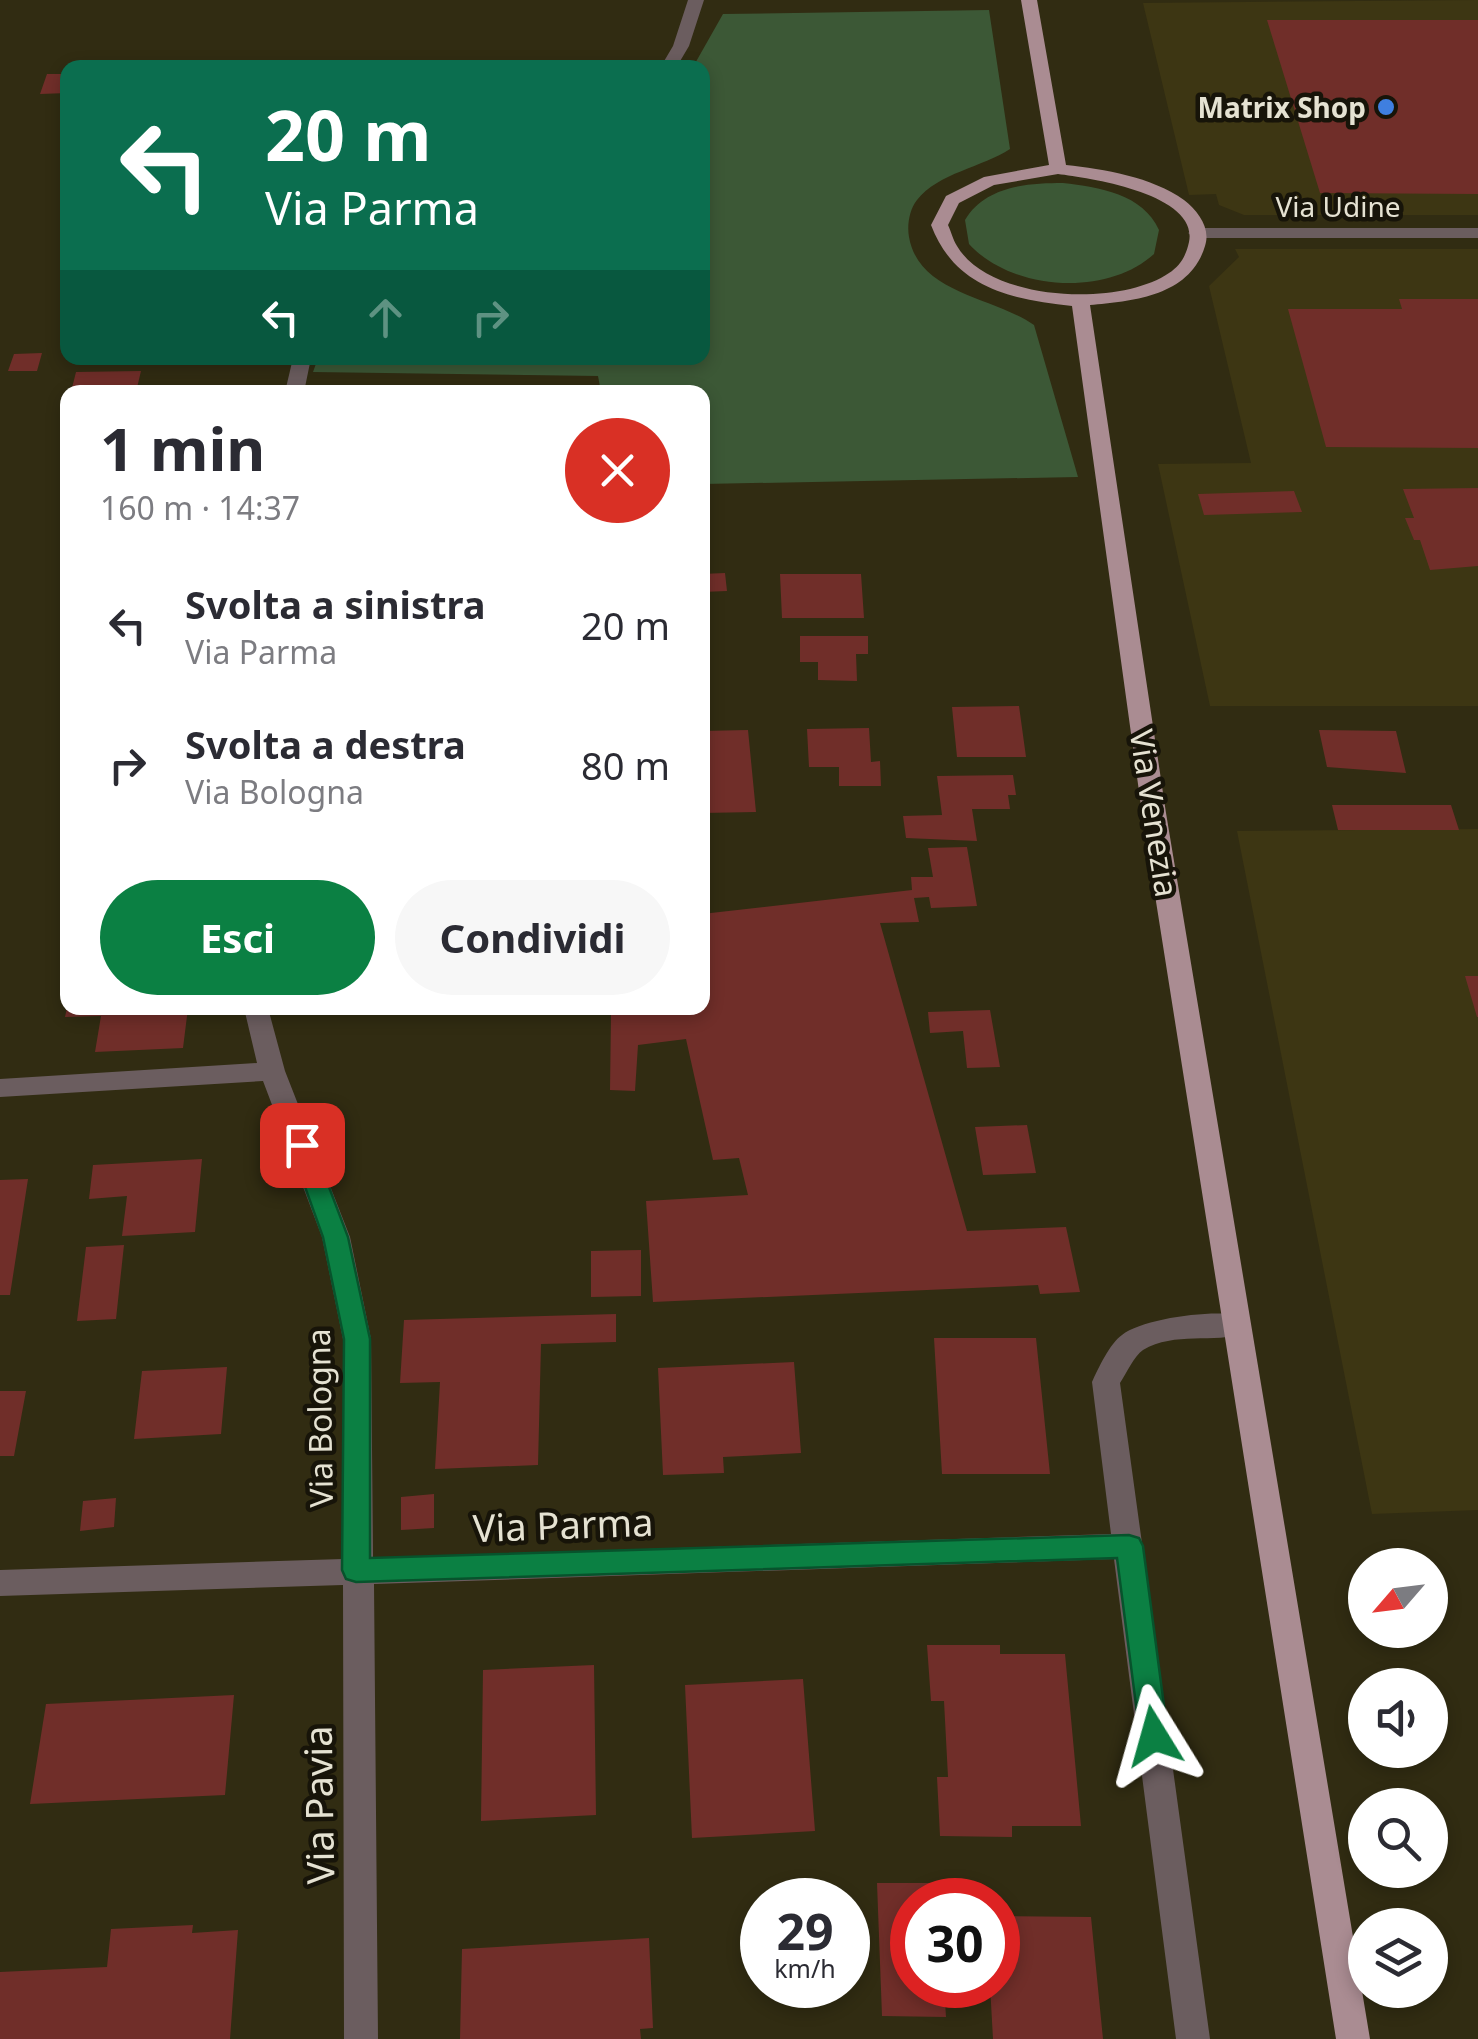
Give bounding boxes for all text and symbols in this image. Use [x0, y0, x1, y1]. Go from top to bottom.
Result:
text: 20 m [265, 86, 432, 182]
place label: Matrix Shop [1197, 88, 1366, 126]
marker: Matrix Shop [1375, 96, 1397, 118]
icon: left [100, 100, 230, 230]
text: Via Parma [265, 177, 479, 238]
street label: Via Udine [1275, 187, 1401, 225]
icon: left [253, 290, 308, 345]
icon: ahead [358, 290, 413, 345]
icon: right [463, 290, 518, 345]
text: 1 min [100, 407, 265, 489]
button: close [565, 418, 670, 523]
text: 160 m · 14:37 [100, 486, 300, 529]
text: Svolta a sinistra [185, 578, 486, 630]
icon: left [100, 598, 155, 653]
text: 20 m [581, 599, 670, 651]
text: Via Parma [185, 630, 337, 673]
text: Svolta a destra [185, 718, 466, 770]
street label: Via Venezia [1121, 726, 1189, 900]
icon: right [100, 738, 155, 793]
text: 80 m [581, 739, 670, 791]
text: Via Bologna [185, 770, 364, 813]
button: Esci [100, 880, 375, 995]
button: Condividi [395, 880, 670, 995]
pin [260, 1103, 345, 1188]
icon: arrive [275, 1118, 330, 1173]
street label: Via Bologna [296, 1328, 342, 1508]
street label: Via Parma [472, 1495, 654, 1553]
north arrow [1348, 1548, 1448, 1648]
map controls [1348, 1548, 1448, 2008]
button: sound [1348, 1668, 1448, 1768]
position arrow [1102, 1684, 1206, 1788]
street label: Via Pavia [291, 1725, 345, 1885]
button: search [1348, 1788, 1448, 1888]
speed limit sign: 30 [890, 1878, 1020, 2008]
text: 29 [776, 1897, 834, 1965]
button: layers [1348, 1908, 1448, 2008]
text: km/h [774, 1951, 836, 1985]

